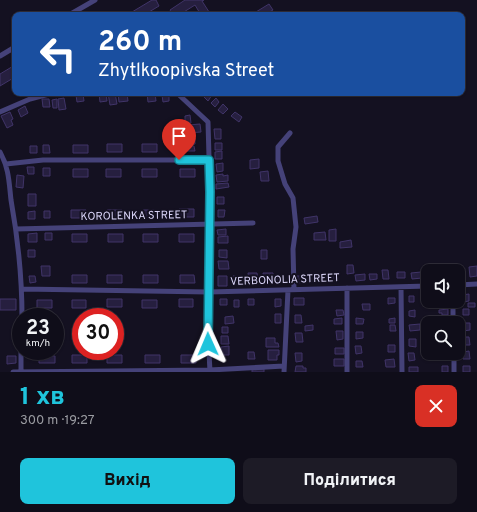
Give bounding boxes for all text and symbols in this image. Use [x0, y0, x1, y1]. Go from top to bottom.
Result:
text: 260 m [98, 25, 182, 61]
icon: left [32, 28, 84, 80]
text: Zhytlkoopivska Street [98, 60, 274, 83]
pin [162, 119, 196, 160]
icon: arrive [168, 125, 190, 147]
street label: KOROLENKA STREET [80, 208, 188, 224]
map controls [421, 264, 465, 360]
button: sound [421, 264, 465, 308]
street label: VERBONOLIA STREET [230, 271, 340, 289]
speed limit sign: 30 [72, 308, 124, 360]
text: 23 [26, 316, 50, 342]
button: search [421, 316, 465, 360]
position arrow [187, 323, 229, 365]
text: km/h [26, 337, 50, 350]
text: 1 хв [20, 383, 65, 413]
button: close [415, 385, 457, 427]
text: 300 m · 19:27 [20, 413, 95, 429]
button: Вихід [20, 458, 235, 504]
button: Поділитися [243, 458, 457, 504]

